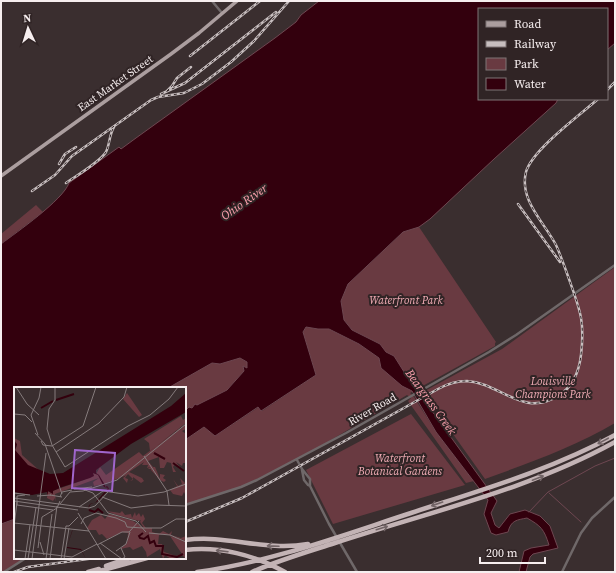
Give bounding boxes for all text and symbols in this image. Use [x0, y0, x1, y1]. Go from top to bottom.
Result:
north arrow [8, 8, 48, 48]
legend [478, 8, 608, 100]
text: N [23, 11, 32, 26]
text: Road [514, 16, 541, 32]
text: Railway [514, 36, 557, 52]
street label: East Market Street [75, 52, 156, 115]
text: Park [514, 56, 539, 72]
text: Water [514, 76, 546, 92]
water label: Ohio River [218, 179, 271, 224]
park label: Waterfront Park [369, 293, 444, 308]
water label: Beargrass Creek [401, 365, 460, 438]
park label: Louisville Champions Park [515, 374, 591, 402]
inset map [14, 387, 186, 559]
street label: River Road [345, 389, 400, 429]
one-way arrow [598, 438, 610, 446]
park label: Waterfront Botanical Gardens [357, 451, 442, 479]
one-way arrow [532, 473, 544, 481]
one-way arrow [431, 501, 443, 509]
one-way arrow [376, 524, 389, 531]
scale bar [480, 539, 545, 565]
one-way arrow [267, 543, 280, 550]
text: 200 m [486, 545, 518, 561]
one-way arrow [215, 547, 228, 555]

